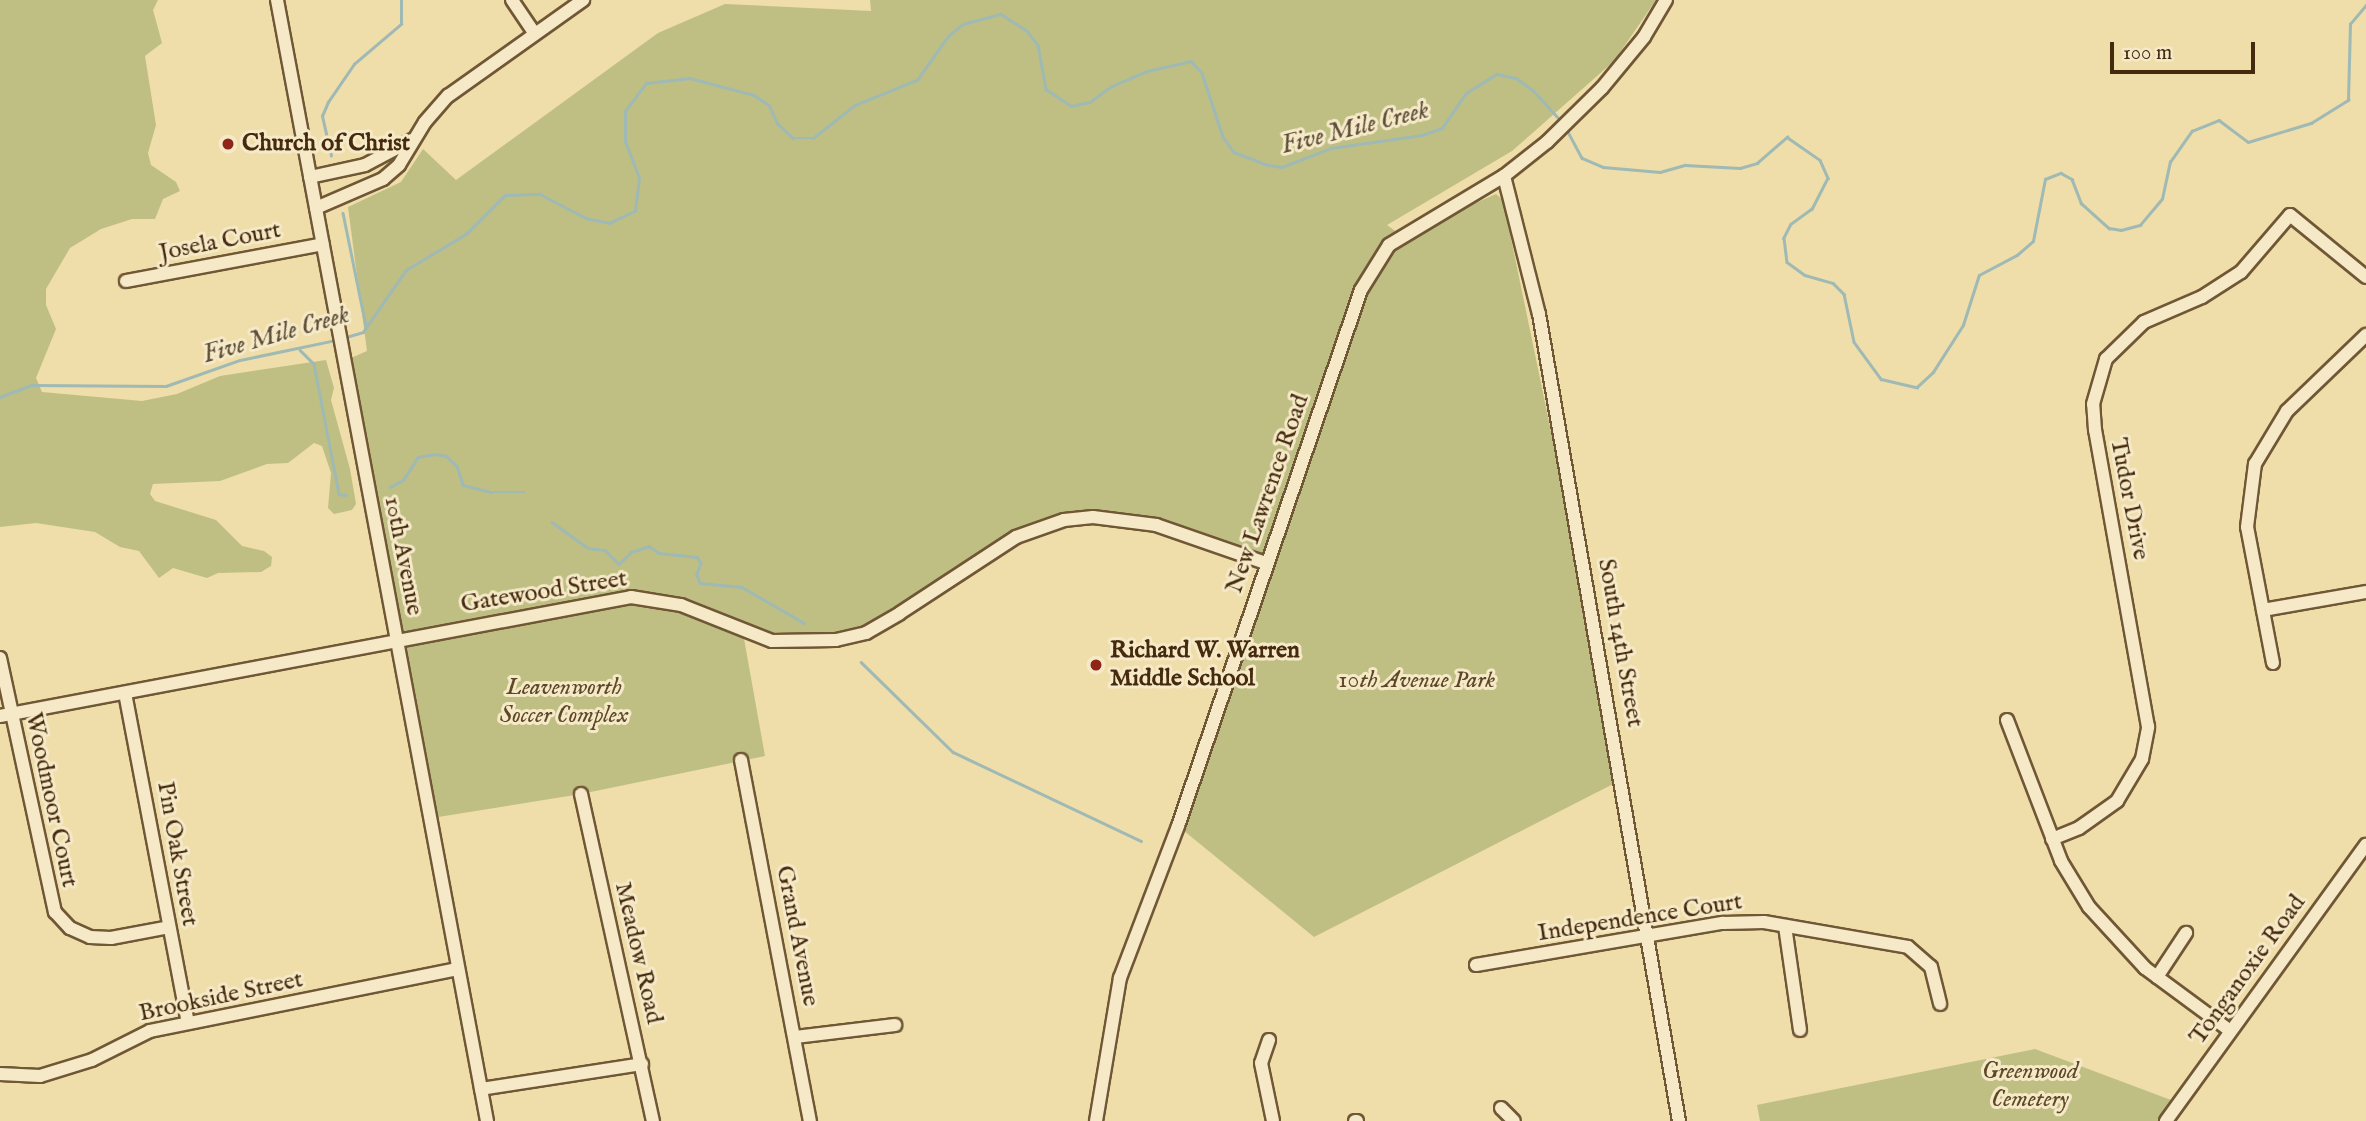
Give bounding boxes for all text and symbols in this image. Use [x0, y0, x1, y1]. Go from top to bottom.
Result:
scale bar [2114, 28, 2259, 72]
text: 100 m [2123, 40, 2172, 67]
water label: Five Mile Creek [1278, 95, 1432, 161]
place label: Church of Christ [242, 130, 410, 158]
marker: Church of Christ [220, 136, 236, 152]
street label: Josela Court [157, 216, 283, 268]
water label: Five Mile Creek [199, 299, 353, 371]
street label: New Lawrence Road [1220, 391, 1316, 597]
street label: Tudor Drive [2103, 436, 2155, 562]
street label: 10th Avenue [377, 494, 429, 618]
street label: South 14th Street [1591, 557, 1649, 729]
street label: Gatewood Street [459, 565, 629, 619]
place label: Richard W. Warren Middle School [1110, 637, 1300, 693]
marker: Richard W. Warren Middle School [1088, 657, 1104, 673]
park label: 10th Avenue Park [1339, 667, 1495, 695]
park label: Leavenworth Soccer Complex [500, 674, 628, 730]
street label: Woodmoor Court [18, 710, 84, 890]
street label: Pin Oak Street [150, 779, 204, 929]
street label: Grand Avenue [769, 863, 825, 1009]
street label: Meadow Road [608, 879, 668, 1027]
street label: Independence Court [1536, 888, 1744, 948]
street label: Tonganoxie Road [2184, 889, 2312, 1051]
street label: Brookside Street [136, 966, 306, 1028]
park label: Greenwood Cemetery [1982, 1058, 2078, 1114]

